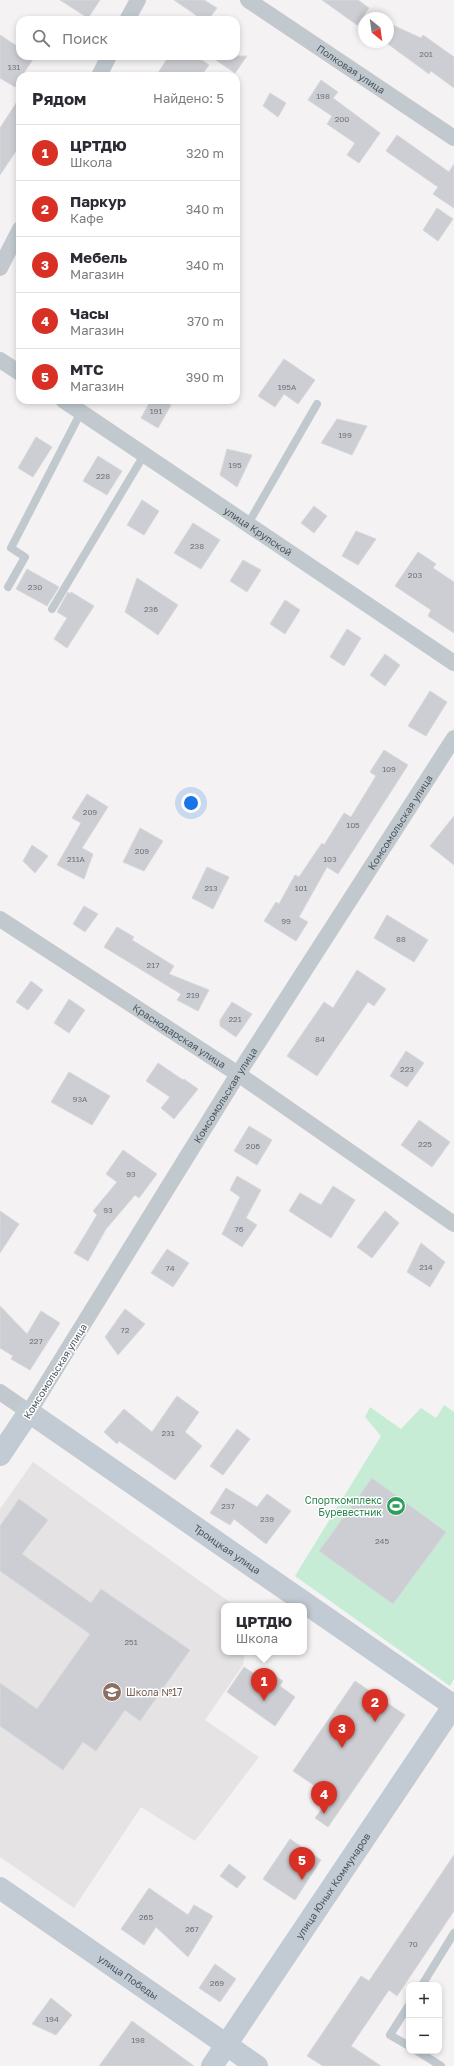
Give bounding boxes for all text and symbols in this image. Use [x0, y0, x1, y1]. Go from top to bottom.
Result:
north arrow [358, 12, 394, 48]
search box [16, 16, 240, 60]
icon: search [30, 27, 52, 49]
text: Поиск [62, 29, 108, 47]
street label: Полковая улица [315, 42, 387, 96]
house number: 201 [419, 49, 433, 59]
house number: 131 [8, 62, 20, 72]
text: Рядом [32, 88, 86, 109]
text: Найдено: 5 [153, 90, 224, 106]
house number: 198 [316, 91, 330, 101]
house number: 200 [335, 114, 349, 124]
text: ЦРТДЮ [70, 136, 127, 154]
text: 1 [42, 145, 48, 161]
text: 320 m [186, 145, 224, 161]
text: Школа [70, 154, 112, 170]
text: Паркур [70, 192, 126, 210]
text: 2 [41, 201, 49, 217]
text: 340 m [186, 201, 224, 217]
text: Кафе [70, 210, 103, 226]
text: Мебель [70, 248, 127, 266]
text: 3 [41, 257, 49, 273]
text: 340 m [186, 257, 224, 273]
text: Магазин [70, 266, 124, 282]
text: Часы [70, 304, 109, 322]
text: 4 [41, 313, 49, 329]
text: 370 m [187, 313, 224, 329]
text: Магазин [70, 322, 124, 338]
text: МТС [70, 360, 104, 378]
text: 5 [41, 369, 49, 385]
text: 390 m [186, 369, 224, 385]
text: Магазин [70, 378, 124, 394]
house number: 195А [278, 382, 297, 392]
house number: 191 [150, 406, 162, 416]
house number: 199 [338, 430, 352, 440]
house number: 195 [228, 460, 242, 470]
house number: 228 [96, 471, 110, 481]
street label: улица Крупской [222, 504, 294, 558]
house number: 238 [190, 541, 204, 551]
house number: 203 [408, 570, 422, 580]
house number: 230 [28, 582, 42, 592]
house number: 236 [144, 604, 158, 614]
house number: 109 [382, 764, 396, 774]
street label: Комсомольская улица [365, 773, 435, 872]
your location [181, 793, 201, 813]
house number: 209 [83, 807, 97, 817]
house number: 105 [346, 820, 360, 830]
house number: 209 [135, 846, 149, 856]
house number: 211А [67, 854, 86, 864]
house number: 103 [323, 854, 337, 864]
house number: 213 [204, 883, 218, 893]
house number: 101 [295, 883, 307, 893]
house number: 99 [281, 916, 291, 926]
house number: 88 [396, 934, 406, 944]
house number: 217 [147, 960, 159, 970]
house number: 219 [186, 990, 200, 1000]
street label: Краснодарская улица [131, 1001, 228, 1070]
house number: 221 [228, 1014, 242, 1024]
house number: 84 [315, 1034, 325, 1044]
street label: Комсомольская улица [191, 1045, 260, 1145]
house number: 223 [400, 1064, 414, 1074]
house number: 93А [73, 1094, 88, 1104]
house number: 225 [418, 1139, 432, 1149]
house number: 206 [246, 1141, 260, 1151]
house number: 93 [126, 1169, 136, 1179]
house number: 93 [103, 1205, 113, 1215]
house number: 76 [234, 1224, 244, 1234]
house number: 214 [419, 1262, 433, 1272]
house number: 74 [165, 1263, 175, 1273]
street label: Комсомольская улица [21, 1321, 89, 1421]
house number: 72 [121, 1325, 130, 1335]
house number: 227 [29, 1336, 43, 1346]
house number: 231 [161, 1428, 175, 1438]
place label: Cпорткомплекс Буревестник [305, 1494, 383, 1518]
sports icon: Cпорткомплекс Буревестник [385, 1495, 407, 1517]
house number: 237 [221, 1501, 235, 1511]
house number: 239 [260, 1514, 274, 1524]
street label: Троицкая улица [192, 1522, 263, 1576]
house number: 245 [375, 1536, 389, 1546]
popup [221, 1603, 307, 1655]
text: ЦРТДЮ [236, 1612, 292, 1630]
text: Школа [236, 1630, 278, 1646]
house number: 251 [124, 1637, 138, 1647]
pin: 1 [251, 1668, 277, 1701]
school or university icon: Школа №17 [101, 1681, 123, 1703]
place label: Школа №17 [126, 1686, 182, 1698]
pin: 2 [362, 1689, 388, 1722]
pin: 3 [329, 1715, 355, 1748]
pin: 4 [311, 1781, 337, 1814]
street label: улица Юных Коммунаров [293, 1830, 373, 1941]
pin: 5 [289, 1847, 315, 1880]
house number: 265 [139, 1912, 153, 1922]
house number: 267 [185, 1924, 199, 1934]
house number: 70 [408, 1939, 418, 1949]
street label: улица Победы [96, 1952, 161, 2002]
house number: 269 [210, 1978, 224, 1988]
map controls [406, 1982, 442, 2054]
button: + [406, 1982, 442, 2018]
house number: 194 [45, 2014, 59, 2024]
button: − [406, 2018, 442, 2054]
house number: 198 [131, 2035, 145, 2045]

